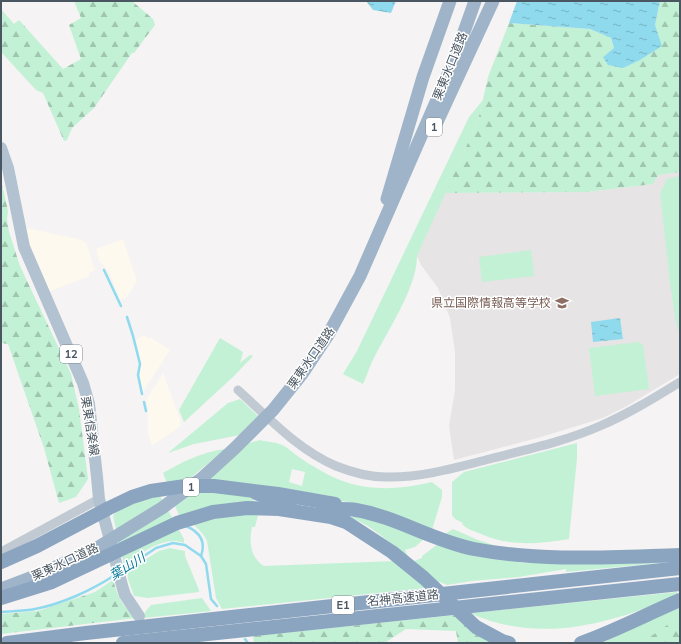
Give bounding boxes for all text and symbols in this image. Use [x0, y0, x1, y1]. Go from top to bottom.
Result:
street label: 栗東水口道路 [429, 30, 470, 102]
road number: 1 [426, 118, 442, 136]
place label: 県立国際情報高等学校 [431, 295, 551, 310]
school or university icon: 県立国際情報高等学校 [554, 295, 570, 311]
street label: 栗東水口道路 [284, 324, 337, 392]
road number: 12 [60, 345, 82, 363]
street label: 栗東信楽線 [78, 395, 103, 457]
road number: 1 [183, 478, 199, 496]
street label: 栗東水口道路 [29, 540, 101, 584]
water label: 葉山川 [106, 548, 149, 583]
street label: 名神高速道路 [366, 586, 440, 609]
road number: E1 [332, 596, 354, 614]

